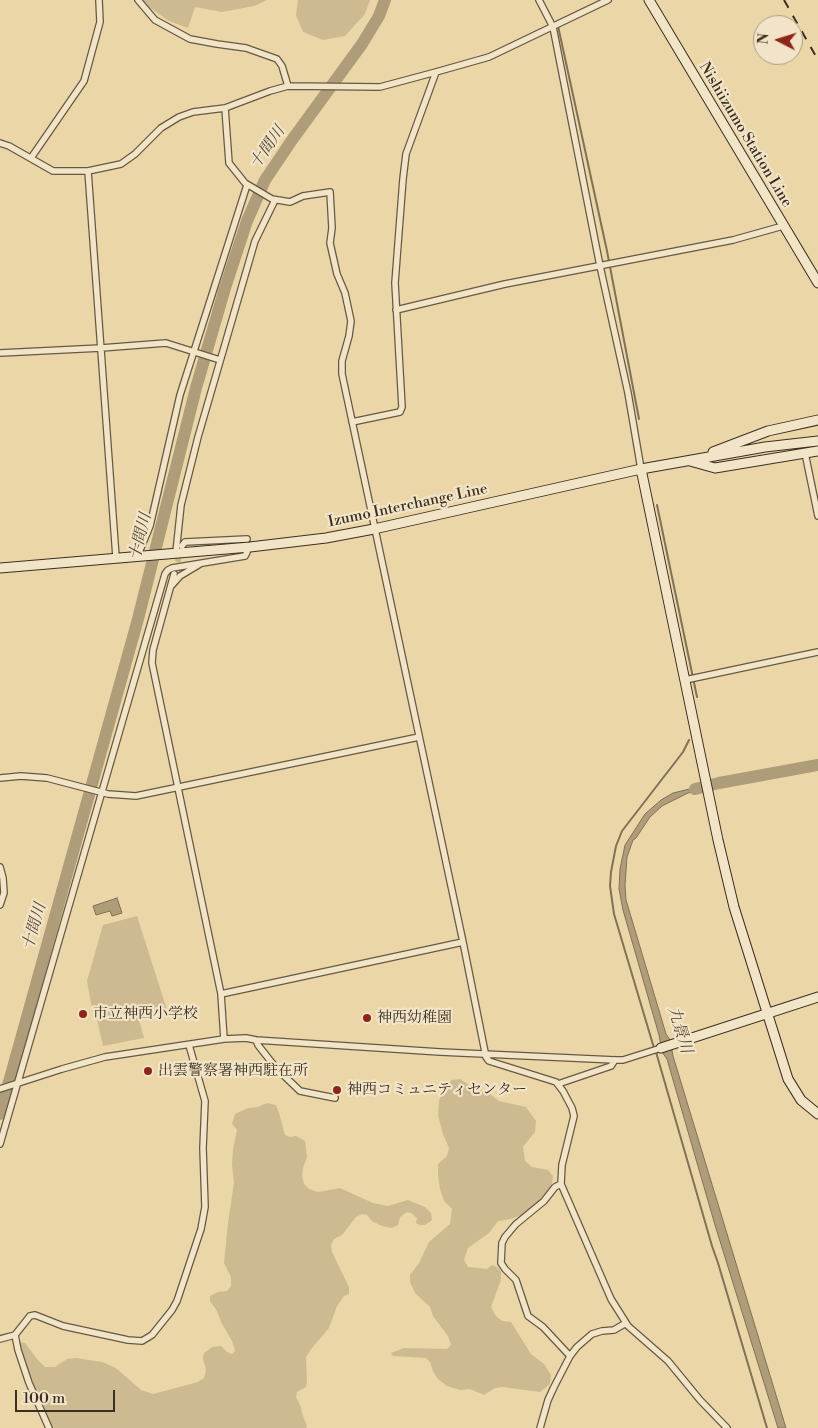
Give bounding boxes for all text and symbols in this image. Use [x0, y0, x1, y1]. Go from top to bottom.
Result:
north arrow [753, 15, 803, 65]
text: N [755, 32, 774, 45]
street label: Nishiizumo Station Line [695, 59, 795, 211]
water label: 十間川 [246, 123, 290, 173]
street label: Izumo Interchange Line [327, 480, 489, 532]
water label: 十間川 [126, 511, 156, 563]
water label: 十間川 [19, 901, 51, 953]
water label: 九景川 [663, 1004, 695, 1056]
place label: 市立神西小学校 [93, 1005, 198, 1023]
marker: 市立神西小学校 [77, 1008, 89, 1020]
place label: 神西幼稚園 [377, 1009, 452, 1027]
marker: 神西幼稚園 [361, 1012, 373, 1024]
place label: 出雲警察署神西駐在所 [158, 1062, 308, 1080]
marker: 出雲警察署神西駐在所 [142, 1065, 154, 1077]
place label: 神西コミュニティセンター [347, 1081, 527, 1099]
marker: 神西コミュニティセンター [331, 1084, 343, 1096]
scale bar [18, 1380, 118, 1412]
text: 100 m [23, 1389, 65, 1408]

